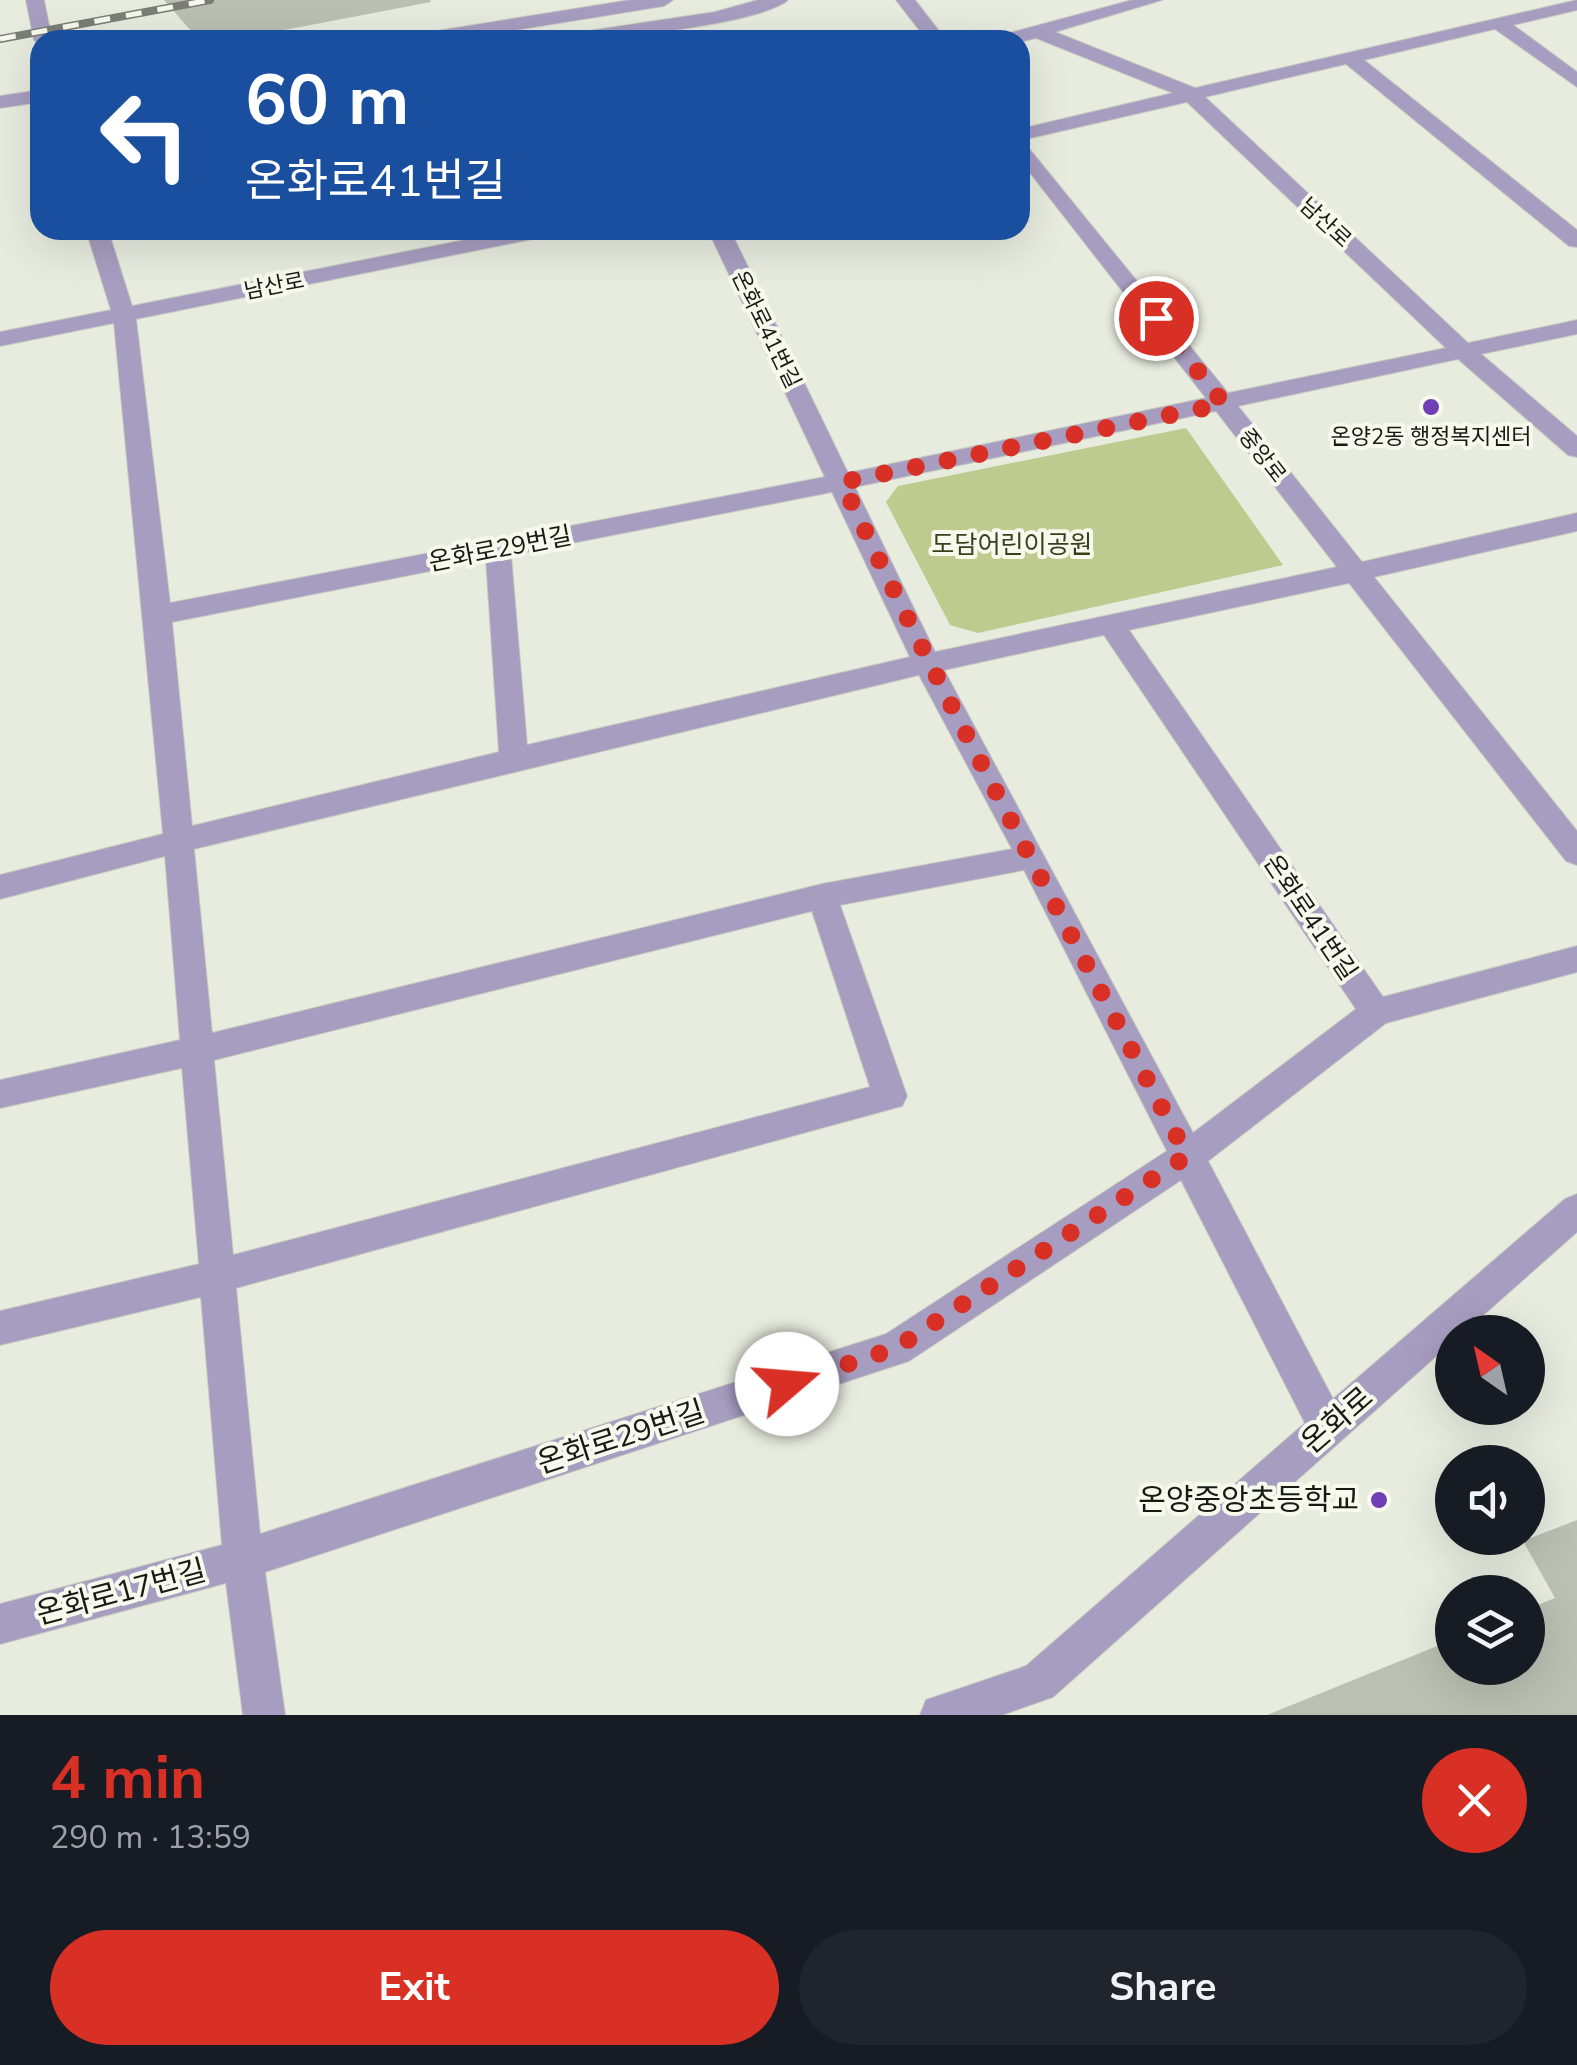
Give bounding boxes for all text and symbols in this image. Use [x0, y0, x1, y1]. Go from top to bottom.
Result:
text: 60 m [245, 53, 409, 149]
icon: left [80, 70, 210, 200]
text: 온화로41번길 [245, 151, 506, 212]
street label: 남산로 [1293, 191, 1358, 254]
street label: 남산로 [242, 265, 307, 307]
street label: 온화로41번길 [725, 266, 808, 393]
pin [1114, 276, 1199, 361]
icon: arrive [1129, 291, 1184, 346]
marker: 온양2동 행정복지센터 [1420, 396, 1442, 418]
street label: 중앙로 [1232, 422, 1293, 489]
place label: 온양2동 행정복지센터 [1330, 422, 1532, 452]
street label: 온화로29번길 [426, 518, 575, 580]
park label: 도담어린이공원 [931, 528, 1093, 562]
street label: 온화로41번길 [1256, 848, 1365, 987]
north arrow [1435, 1315, 1545, 1425]
map controls [1435, 1315, 1545, 1685]
position arrow [735, 1332, 839, 1436]
street label: 온화로 [1293, 1378, 1382, 1463]
street label: 온화로29번길 [532, 1391, 710, 1484]
button: sound [1435, 1445, 1545, 1555]
place label: 온양중앙초등학교 [1138, 1480, 1359, 1521]
marker: 온양중앙초등학교 [1368, 1489, 1390, 1511]
street label: 온화로17번길 [32, 1550, 210, 1635]
button: layers [1435, 1575, 1545, 1685]
text: 4 min [50, 1737, 205, 1819]
button: close [1422, 1748, 1527, 1853]
text: 290 m · 13:59 [50, 1816, 251, 1859]
button: Exit [50, 1930, 779, 2045]
button: Share [799, 1930, 1527, 2045]

